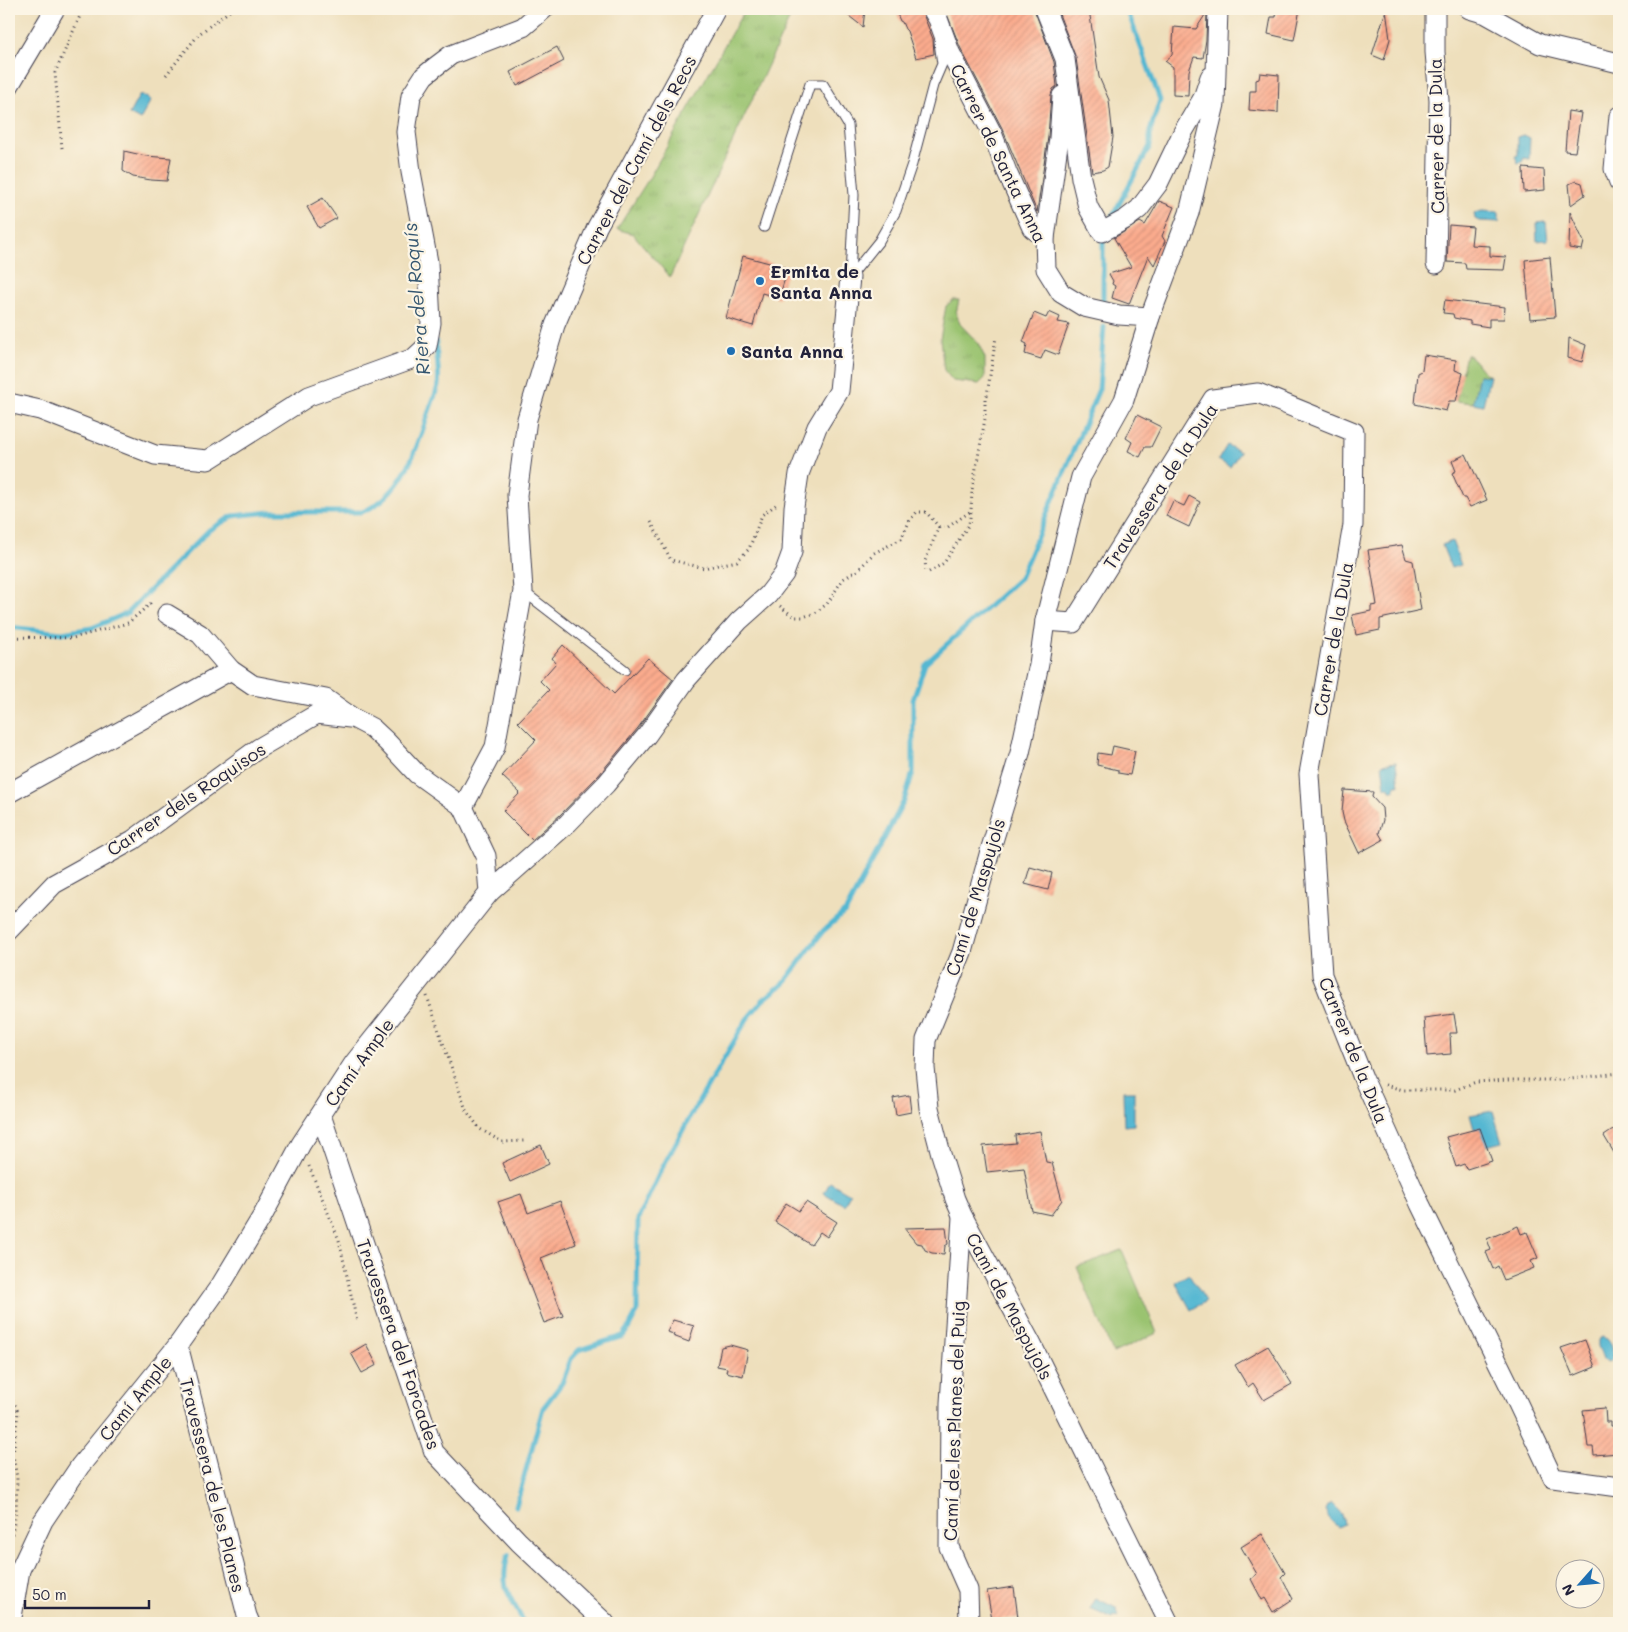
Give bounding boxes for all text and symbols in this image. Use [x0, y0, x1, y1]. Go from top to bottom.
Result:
street label: Carrer del Camí dels Recs [570, 51, 702, 269]
street label: Carrer de la Dula [1423, 58, 1449, 214]
street label: Carrer de Santa Anna [945, 60, 1053, 246]
water label: Riera del Roquís [397, 222, 435, 376]
place label: Ermita de Santa Anna [770, 259, 872, 304]
marker: Ermita de Santa Anna [754, 275, 766, 287]
place label: Santa Anna [741, 339, 843, 363]
marker: Santa Anna [725, 345, 737, 357]
street label: Travessera de la Dula [1097, 398, 1223, 574]
street label: Carrer de la Dula [1308, 560, 1358, 718]
street label: Carrer dels Roquisos [102, 737, 270, 861]
street label: Camí de Maspujols [940, 815, 1010, 979]
street label: Carrer de la Dula [1314, 973, 1394, 1127]
street label: Camí Ample [319, 1013, 399, 1111]
street label: Camí de Maspujols [961, 1228, 1059, 1384]
street label: Travessera del Forcades [352, 1235, 446, 1453]
street label: Camí de les Planes del Puig [938, 1301, 970, 1541]
street label: Camí Ample [93, 1350, 177, 1446]
street label: Travessera de les Planes [175, 1375, 251, 1595]
north arrow [1556, 1560, 1606, 1610]
scale bar [25, 1577, 149, 1609]
text: N [1557, 1581, 1579, 1599]
text: 50 m [32, 1584, 67, 1604]

